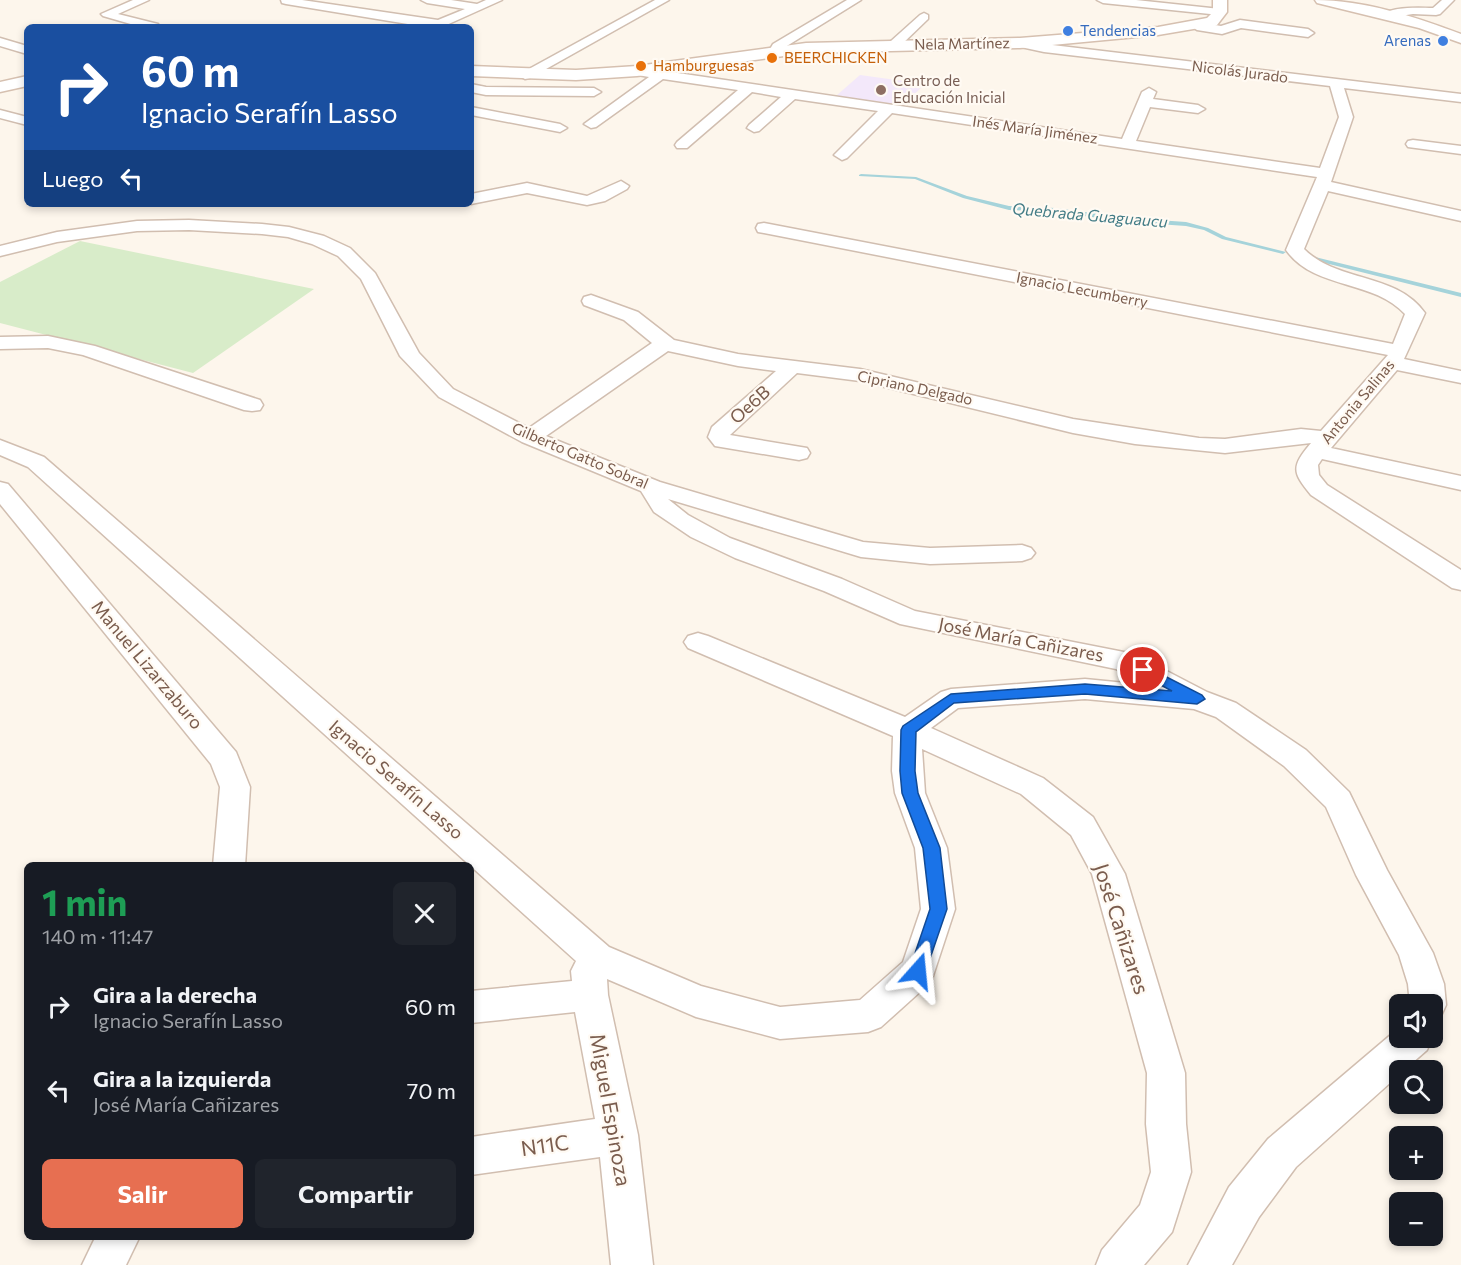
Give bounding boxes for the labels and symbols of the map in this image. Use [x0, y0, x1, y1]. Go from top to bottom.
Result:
place label: Tendencias [1080, 21, 1156, 39]
marker: Tendencias [1061, 24, 1075, 38]
place label: Arenas [1384, 31, 1431, 49]
street label: Nela Martínez [914, 33, 1010, 53]
marker: Arenas [1436, 34, 1450, 48]
place label: BEERCHICKEN [784, 48, 888, 66]
marker: BEERCHICKEN [765, 51, 779, 65]
place label: Hamburguesas [653, 56, 755, 74]
street label: Nicolás Jurado [1191, 56, 1289, 86]
marker: Hamburguesas [634, 59, 648, 73]
place label: Centro de Educación Inicial [893, 71, 1005, 106]
marker: Centro de Educación Inicial [874, 83, 888, 97]
street label: Inés María Jiménez [971, 111, 1099, 147]
water label: Quebrada Guaguaucu [1012, 198, 1169, 231]
street label: Ignacio Lecumberry [1015, 267, 1150, 311]
street label: Antonia Salinas [1317, 355, 1398, 447]
street label: Cipriano Delgado [856, 366, 975, 408]
street label: Oe6B [725, 380, 774, 428]
street label: Gilberto Gatto Sobral [510, 418, 651, 492]
street label: Manuel Lizarzaburo [87, 595, 208, 733]
street label: José María Cañizares [937, 612, 1106, 666]
pin [1117, 644, 1168, 695]
street label: Ignacio Serafín Lasso [325, 715, 468, 844]
street label: José Cañizares [1090, 860, 1155, 997]
position arrow [886, 939, 950, 1003]
street label: Miguel Espinoza [586, 1031, 637, 1188]
street label: N11C [519, 1129, 570, 1160]

